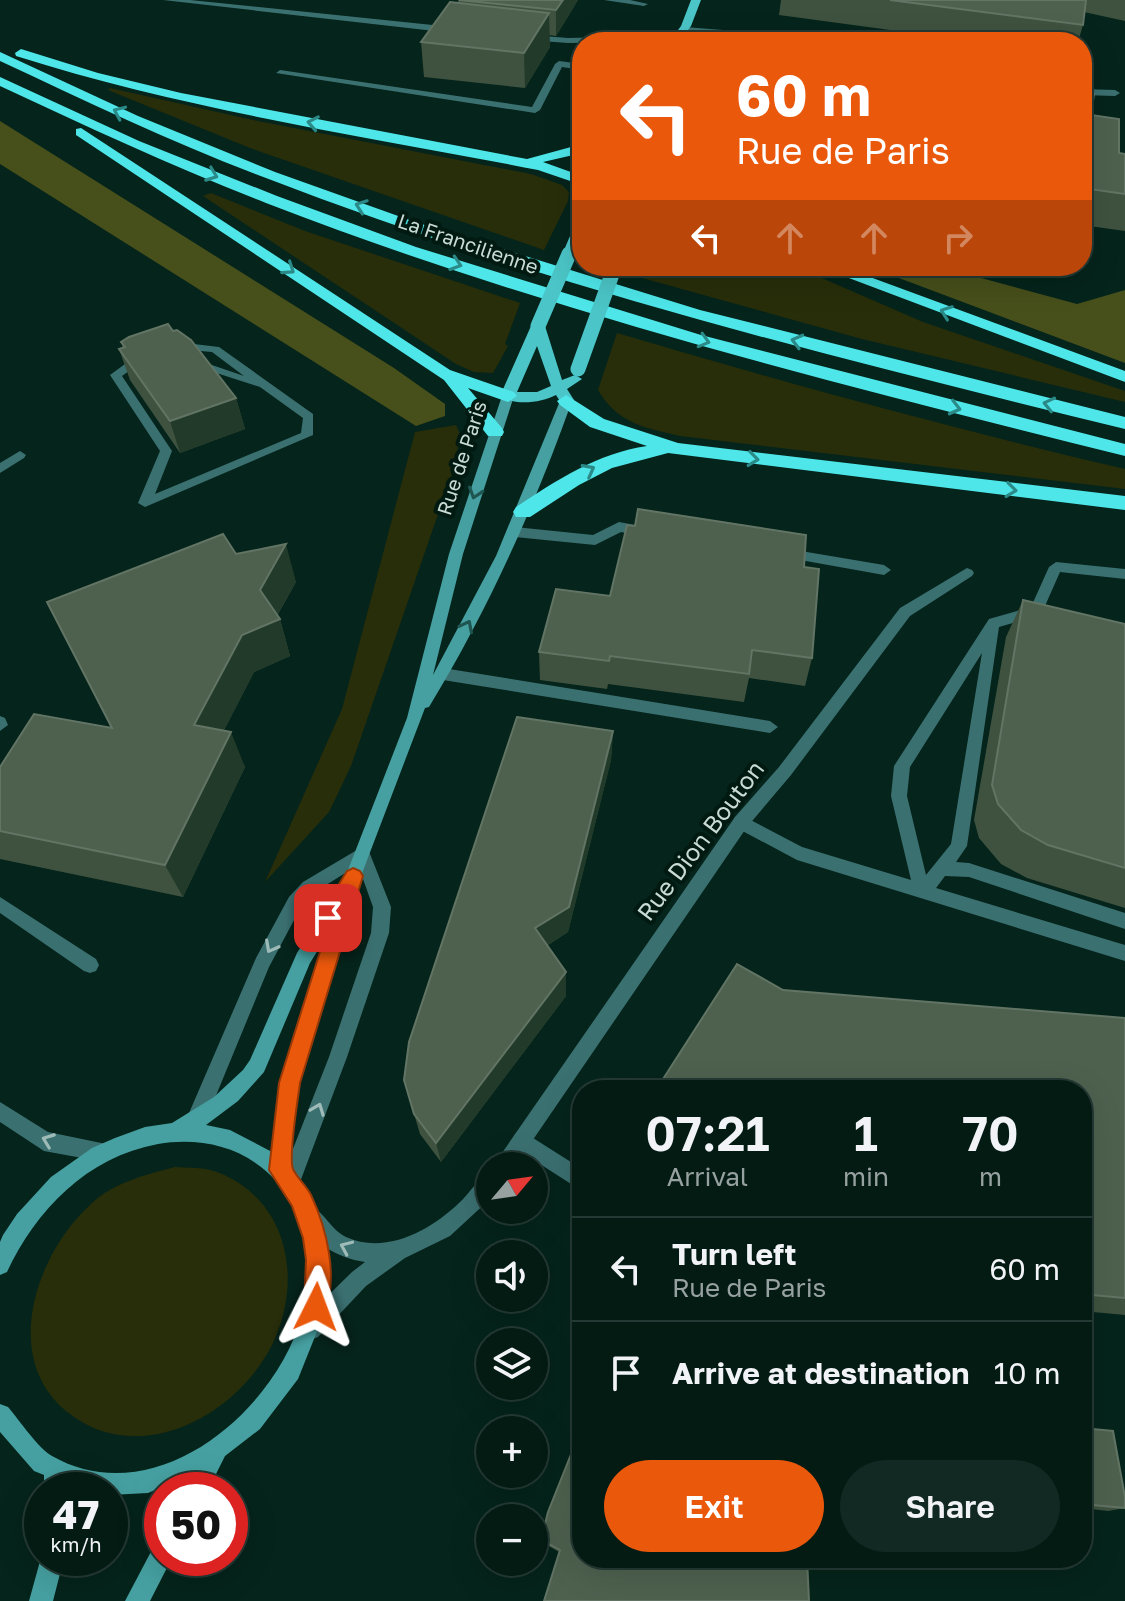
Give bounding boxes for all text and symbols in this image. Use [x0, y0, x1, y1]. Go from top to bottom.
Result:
text: 60 m [736, 61, 871, 128]
icon: left [604, 64, 708, 168]
one-way arrow [113, 106, 127, 122]
one-way arrow [307, 115, 320, 132]
text: Rue de Paris [736, 129, 950, 172]
one-way arrow [204, 165, 218, 181]
one-way arrow [355, 200, 369, 216]
street label: La Francilienne [395, 208, 542, 278]
icon: left [684, 216, 728, 260]
icon: ahead [768, 216, 812, 260]
icon: ahead [852, 216, 896, 260]
icon: right [936, 216, 980, 260]
one-way arrow [448, 254, 462, 270]
one-way arrow [280, 259, 294, 274]
one-way arrow [940, 305, 954, 322]
one-way arrow [697, 332, 711, 348]
one-way arrow [791, 333, 805, 350]
one-way arrow [1043, 397, 1057, 414]
street label: Rue de Paris [431, 398, 491, 518]
one-way arrow [948, 399, 962, 416]
one-way arrow [747, 450, 760, 467]
one-way arrow [581, 465, 595, 480]
one-way arrow [1005, 481, 1018, 498]
one-way arrow [468, 486, 484, 499]
one-way arrow [458, 620, 473, 635]
street label: Rue Dion Bouton [630, 755, 769, 926]
pin [294, 884, 362, 952]
icon: arrive [306, 896, 350, 940]
one-way arrow [266, 939, 281, 953]
one-way arrow [308, 1103, 325, 1117]
text: 07:21 [645, 1104, 770, 1162]
text: 1 [854, 1104, 878, 1162]
text: 70 [962, 1104, 1019, 1162]
one-way arrow [42, 1133, 56, 1150]
north arrow [476, 1152, 548, 1224]
map controls [476, 1152, 548, 1576]
text: Arrival [667, 1161, 748, 1192]
text: min [843, 1161, 889, 1192]
text: m [979, 1161, 1002, 1192]
text: Turn left [672, 1236, 797, 1272]
one-way arrow [340, 1240, 355, 1256]
button: sound [476, 1240, 548, 1312]
icon: left [604, 1247, 648, 1291]
text: 60 m [989, 1251, 1060, 1287]
position arrow [274, 1265, 358, 1349]
text: Rue de Paris [672, 1272, 826, 1303]
button: layers [476, 1328, 548, 1400]
icon: arrive [604, 1351, 648, 1395]
text: Arrive at destination [672, 1355, 969, 1391]
text: 10 m [993, 1355, 1061, 1391]
button: + [476, 1416, 548, 1488]
button: Exit [604, 1460, 824, 1552]
button: Share [840, 1460, 1060, 1552]
speed limit sign: 50 [144, 1472, 248, 1576]
text: 47 [53, 1490, 99, 1538]
button: − [476, 1504, 548, 1576]
text: km/h [51, 1532, 101, 1556]

